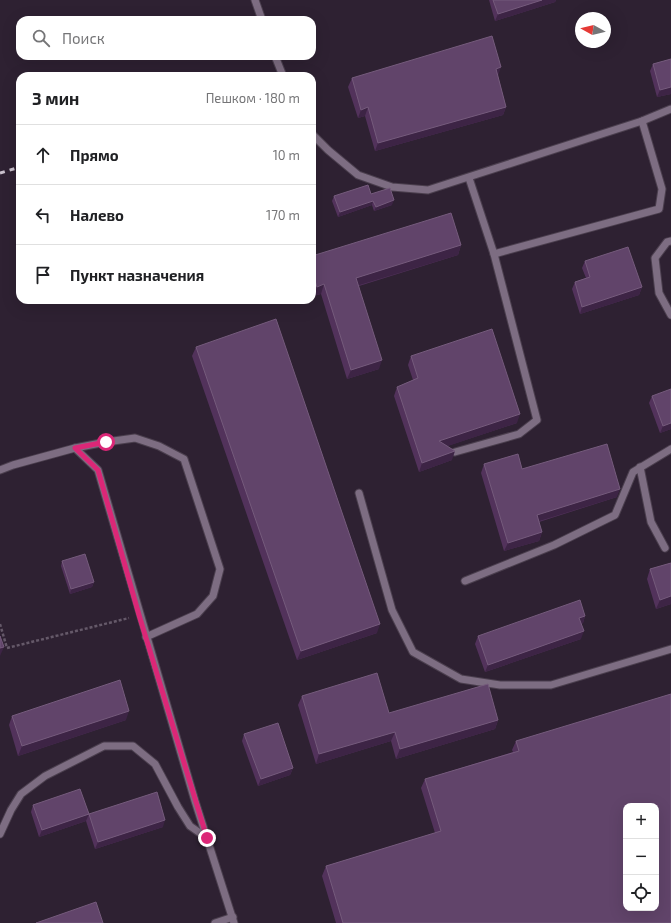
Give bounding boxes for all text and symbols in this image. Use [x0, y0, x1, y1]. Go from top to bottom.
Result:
north arrow [575, 12, 611, 48]
search box [16, 16, 316, 60]
icon: search [30, 27, 52, 49]
text: Поиск [62, 29, 105, 47]
text: 3 мин [32, 88, 79, 108]
text: Пешком · 180 m [206, 90, 300, 106]
icon: ahead [32, 144, 54, 166]
text: Прямо [70, 146, 119, 164]
text: 10 m [273, 147, 300, 163]
icon: left [32, 204, 54, 226]
text: Налево [70, 206, 124, 224]
text: 170 m [266, 207, 300, 223]
icon: arrive [32, 264, 54, 286]
text: Пункт назначения [70, 266, 204, 284]
route start [97, 433, 115, 451]
map controls [623, 803, 659, 911]
button: + [623, 803, 659, 839]
route end [198, 829, 216, 847]
button: − [623, 839, 659, 875]
button: locate [623, 875, 659, 911]

